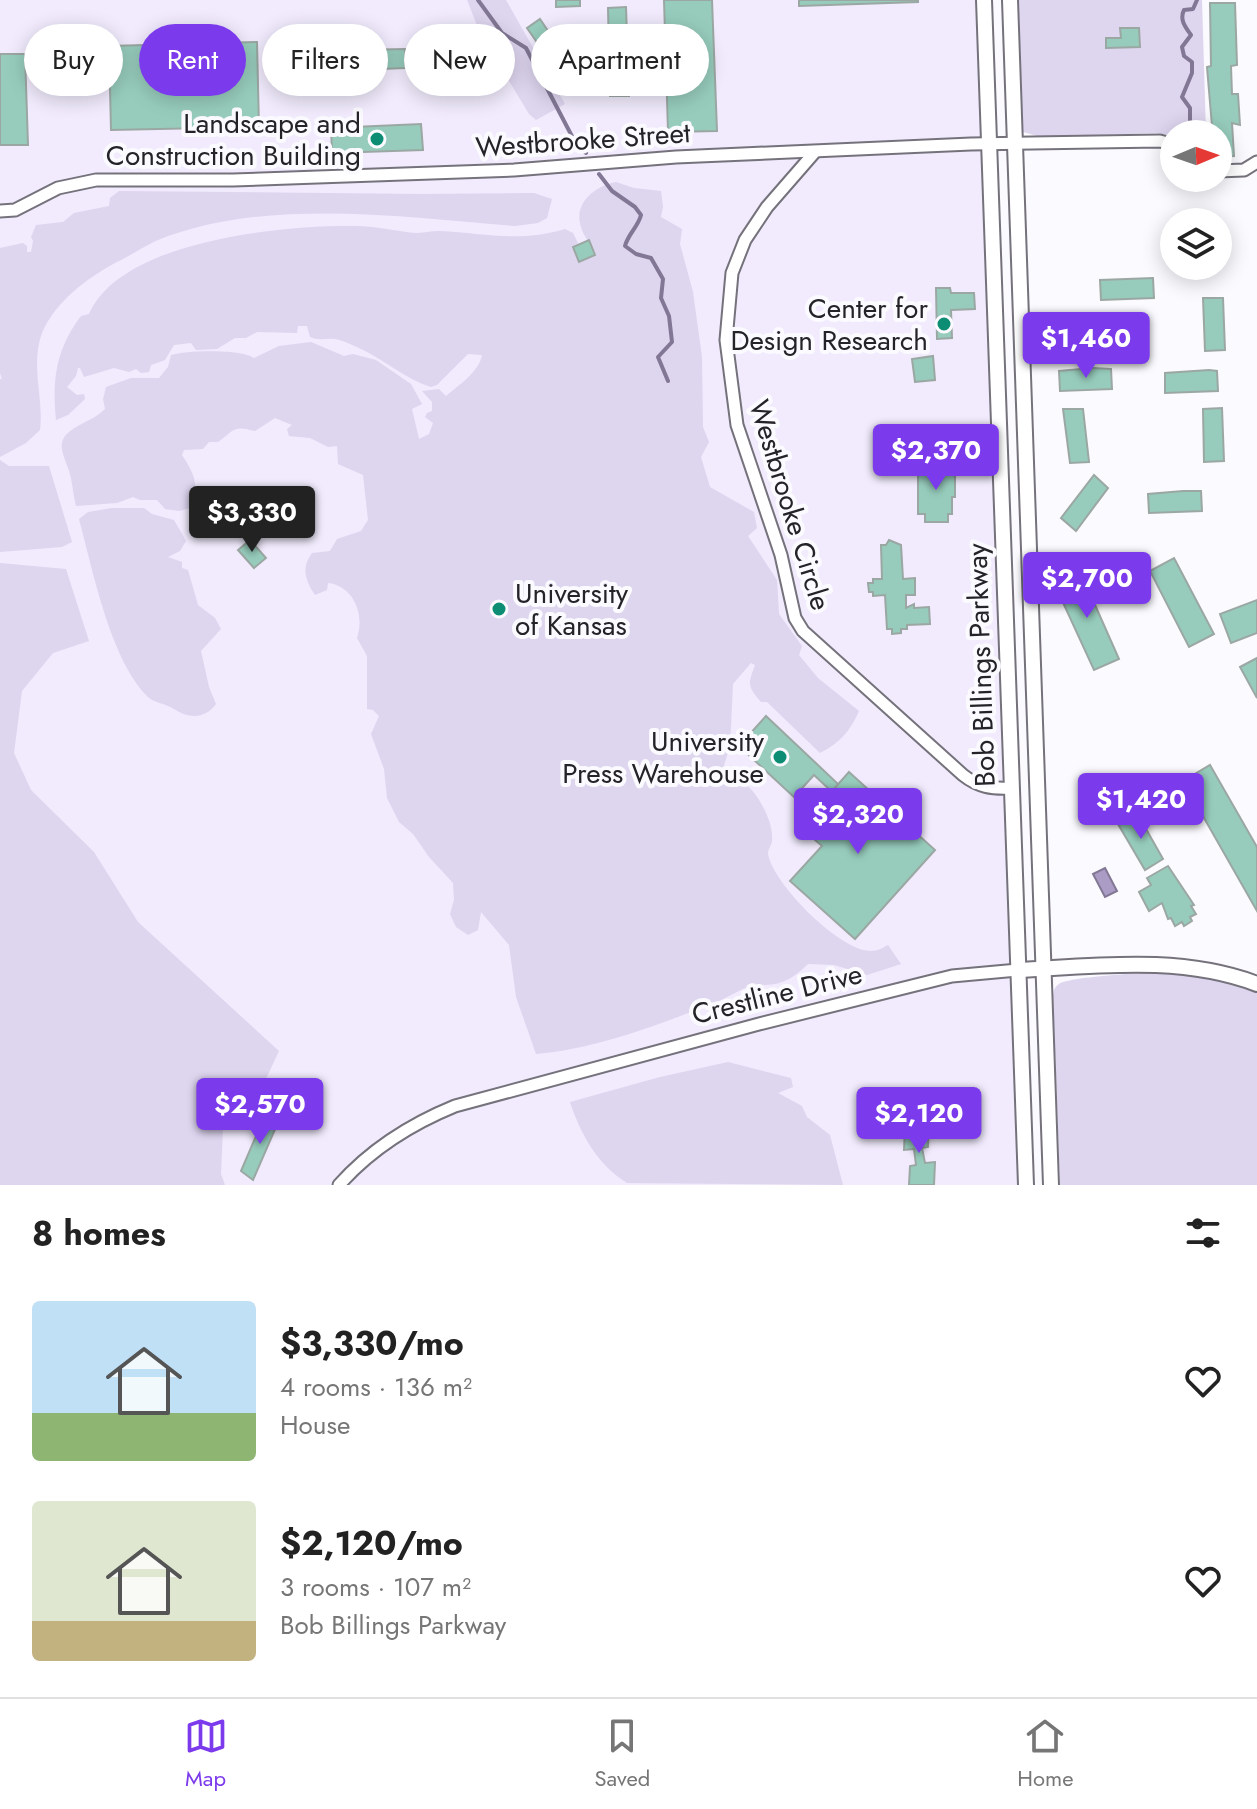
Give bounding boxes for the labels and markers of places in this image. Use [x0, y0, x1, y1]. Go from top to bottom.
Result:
place label: Landscape and Construction Building [106, 103, 361, 176]
marker: Landscape and Construction Building [368, 130, 386, 148]
place label: Center for Design Research [730, 288, 928, 361]
pin: $1,460 [1021, 312, 1151, 380]
marker: Center for Design Research [935, 315, 953, 333]
pin: $2,370 [871, 424, 1001, 492]
pin: $3,330 [187, 486, 317, 554]
pin: $2,700 [1022, 552, 1152, 620]
place label: University of Kansas [515, 573, 629, 646]
marker: University of Kansas [490, 600, 508, 618]
place label: University Press Warehouse [562, 721, 765, 794]
marker: University Press Warehouse [771, 748, 789, 766]
pin: $1,420 [1076, 773, 1206, 841]
pin: $2,320 [793, 788, 923, 856]
pin: $2,570 [195, 1078, 325, 1146]
pin: $2,120 [854, 1087, 984, 1155]

